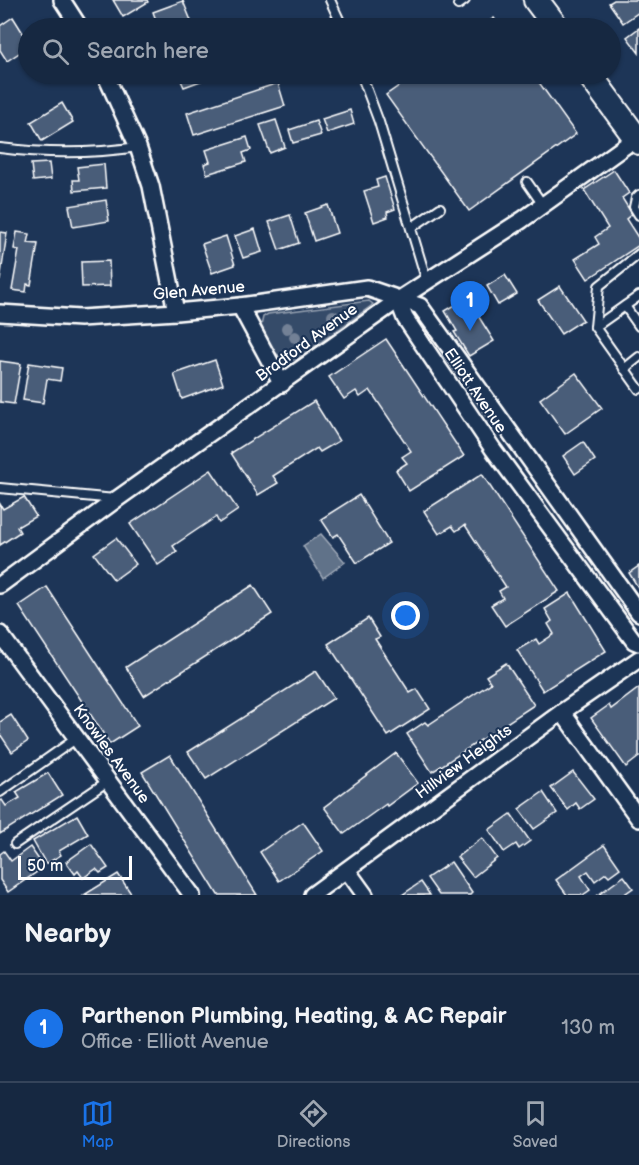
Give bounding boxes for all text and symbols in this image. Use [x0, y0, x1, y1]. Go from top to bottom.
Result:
search box [18, 18, 621, 84]
icon: search [39, 35, 72, 68]
text: Search here [87, 38, 209, 65]
street label: Glen Avenue [152, 277, 246, 304]
pin: 1 [450, 282, 490, 331]
street label: Bradford Avenue [253, 300, 362, 386]
street label: Elliott Avenue [440, 345, 511, 437]
your location [391, 601, 420, 630]
street label: Knowles Avenue [69, 701, 154, 808]
street label: Hillview Heights [412, 721, 516, 803]
scale bar [18, 853, 132, 880]
text: 50 m [27, 857, 63, 876]
text: Nearby [24, 919, 111, 950]
text: Parthenon Plumbing, Heating, & AC Repair [81, 1003, 506, 1030]
text: 1 [39, 1016, 48, 1040]
text: 130 m [561, 1016, 615, 1040]
text: Office · Elliott Avenue [81, 1030, 269, 1054]
tab: Map [81, 1097, 114, 1152]
tab: Directions [277, 1097, 350, 1152]
tab: Saved [513, 1097, 558, 1152]

